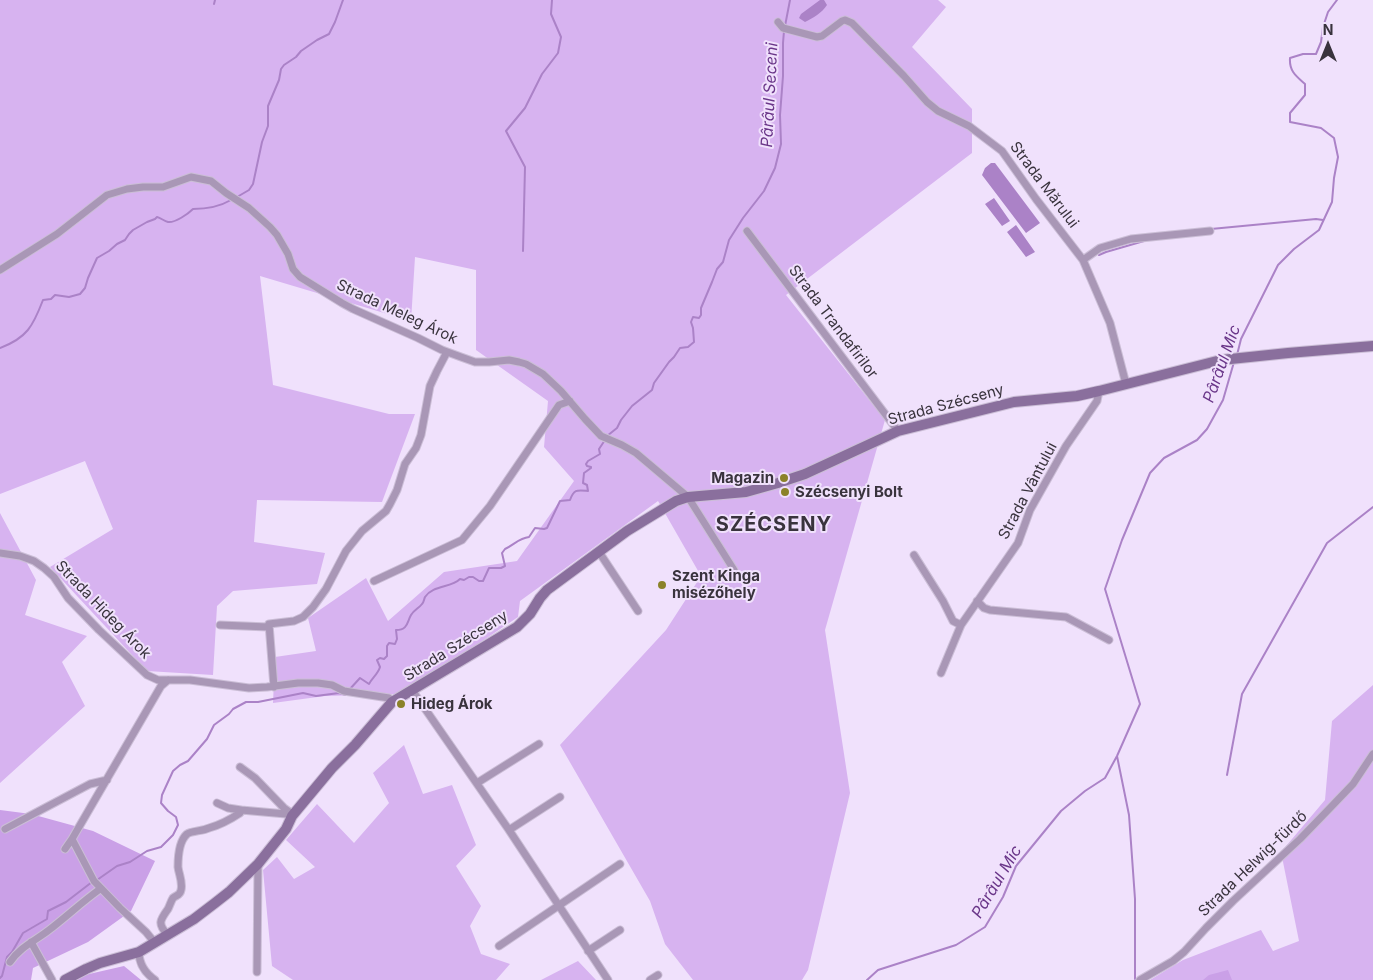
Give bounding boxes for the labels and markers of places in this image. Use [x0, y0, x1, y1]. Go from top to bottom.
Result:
place label: Magazin [711, 469, 774, 487]
marker: Magazin [778, 472, 790, 484]
place label: Szécsenyi Bolt [795, 483, 903, 501]
marker: Szécsenyi Bolt [779, 486, 791, 498]
place label: Szent Kinga misézőhely [672, 567, 760, 602]
marker: Szent Kinga misézőhely [656, 579, 668, 591]
place label: Hideg Árok [411, 695, 493, 713]
marker: Hideg Árok [395, 698, 407, 710]

